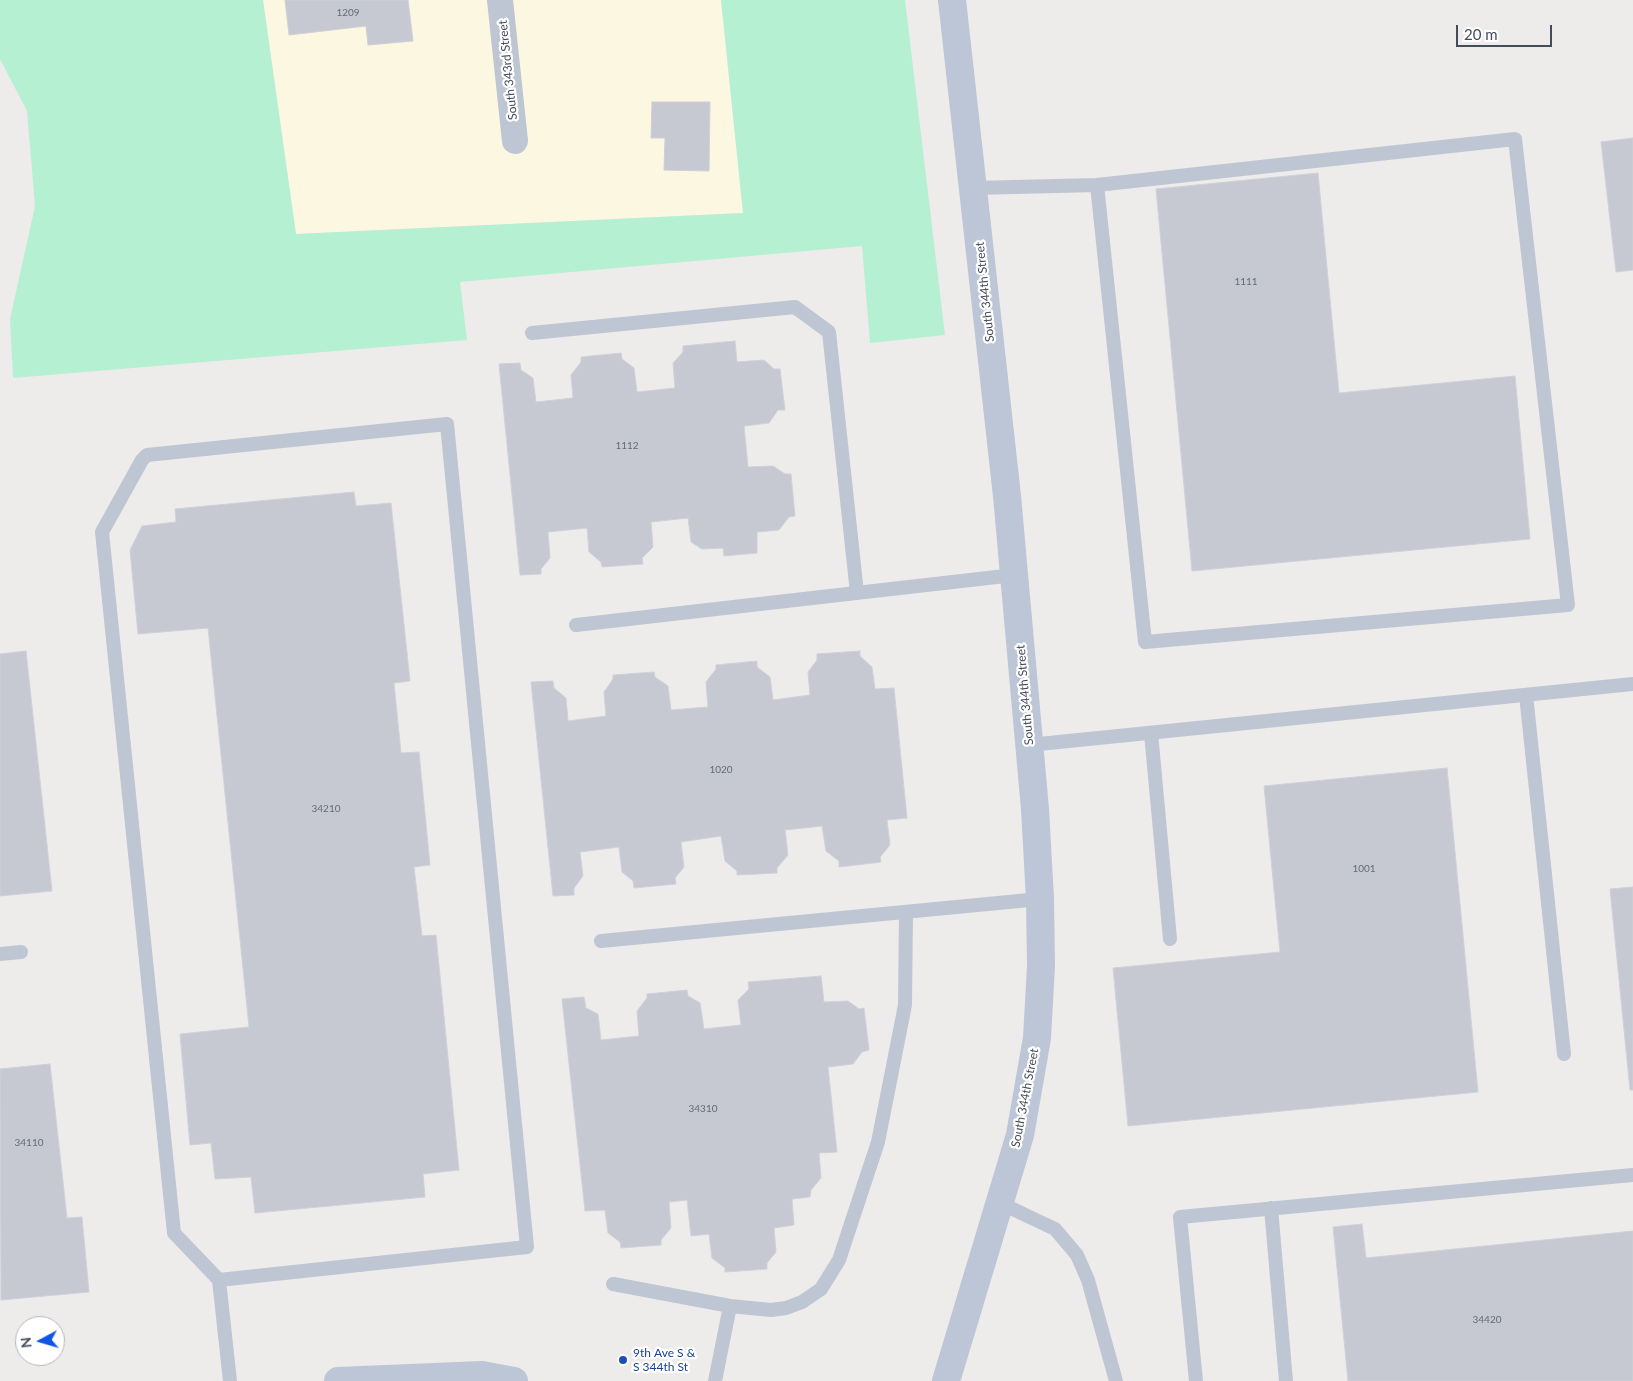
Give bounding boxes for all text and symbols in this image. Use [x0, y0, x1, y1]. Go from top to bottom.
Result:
house number: 1209 [336, 7, 360, 19]
scale bar [1458, 15, 1554, 47]
street label: South 343rd Street [496, 19, 520, 121]
text: 20 m [1464, 25, 1498, 43]
street label: South 344th Street [973, 241, 997, 343]
house number: 1111 [1234, 276, 1258, 288]
house number: 1112 [615, 440, 639, 452]
street label: South 344th Street [1013, 644, 1037, 746]
house number: 1020 [709, 764, 733, 776]
house number: 34210 [312, 803, 340, 815]
house number: 1001 [1352, 863, 1376, 875]
street label: South 344th Street [1008, 1047, 1042, 1149]
house number: 34310 [689, 1103, 717, 1115]
house number: 34110 [15, 1137, 43, 1149]
house number: 34420 [1473, 1314, 1501, 1326]
north arrow [15, 1316, 65, 1366]
text: N [17, 1336, 35, 1349]
place label: 9th Ave S & S 344th St [633, 1346, 695, 1374]
marker: 9th Ave S & S 344th St [617, 1354, 629, 1366]

